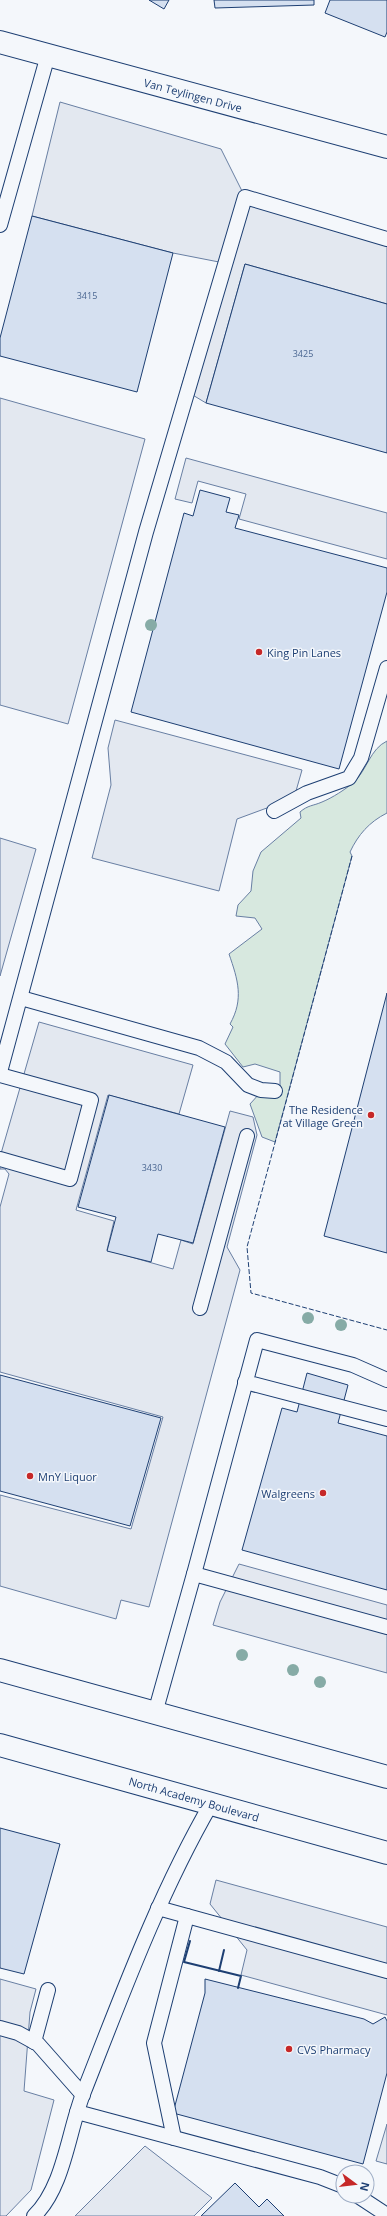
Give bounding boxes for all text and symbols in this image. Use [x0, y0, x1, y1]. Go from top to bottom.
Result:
street label: Van Teylingen Drive [142, 75, 244, 115]
house number: 3415 [77, 289, 97, 302]
house number: 3425 [293, 347, 313, 360]
place label: King Pin Lanes [267, 645, 341, 660]
marker: King Pin Lanes [254, 647, 264, 657]
place label: The Residence at Village Green [283, 1102, 363, 1130]
marker: The Residence at Village Green [366, 1110, 376, 1120]
house number: 3430 [142, 1161, 162, 1174]
place label: MnY Liquor [38, 1469, 97, 1484]
marker: MnY Liquor [25, 1471, 35, 1481]
place label: Walgreens [261, 1486, 315, 1501]
marker: Walgreens [318, 1488, 328, 1498]
street label: North Academy Boulevard [127, 1773, 261, 1825]
place label: CVS Pharmacy [297, 2042, 371, 2057]
marker: CVS Pharmacy [284, 2044, 294, 2054]
north arrow [335, 2164, 375, 2204]
text: N [357, 2180, 374, 2193]

